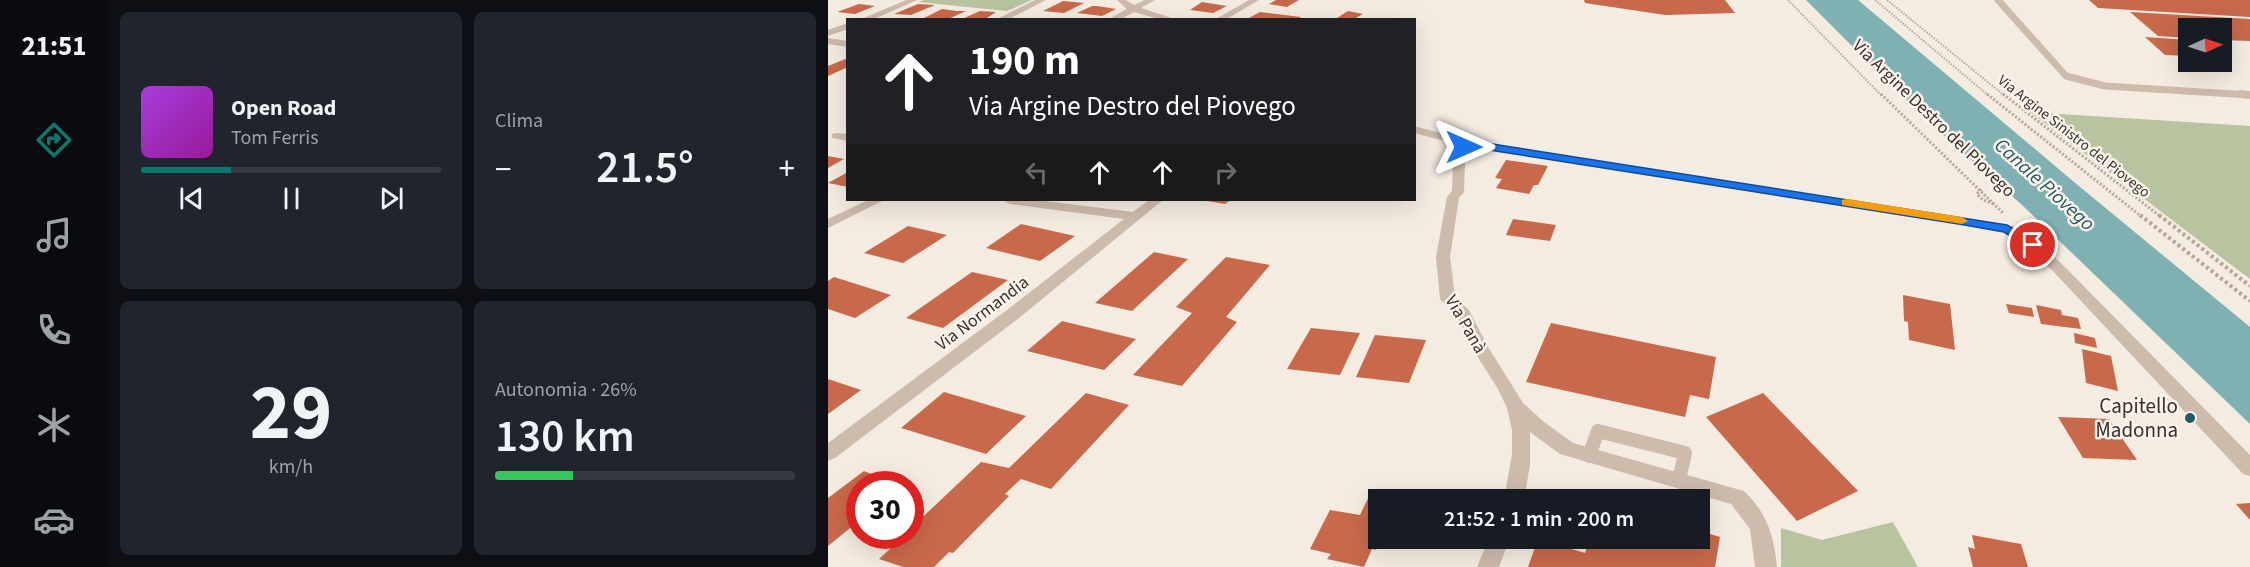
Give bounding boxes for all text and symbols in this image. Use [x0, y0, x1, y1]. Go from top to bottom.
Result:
north arrow [2178, 18, 2232, 72]
map controls [2178, 18, 2232, 72]
text: 21:51 [21, 27, 87, 66]
text: 190 m [969, 31, 1080, 91]
street label: Via Argine Destro del Piovego [1847, 34, 2021, 203]
icon: ahead [870, 42, 948, 120]
street label: Via Argine Sinistro del Piovego [1993, 70, 2154, 203]
text: Via Argine Destro del Piovego [969, 87, 1296, 126]
text: Open Road [231, 92, 336, 124]
text: Clima [495, 107, 543, 135]
position arrow [1432, 115, 1496, 179]
icon: directions [33, 119, 75, 161]
text: Tom Ferris [231, 124, 319, 152]
water label: Canale Piovego [1988, 132, 2101, 238]
text: 21.5° [596, 136, 694, 200]
text: − [495, 146, 511, 193]
text: + [779, 146, 795, 193]
icon: left [1020, 156, 1053, 189]
icon: ahead [1083, 156, 1116, 189]
icon: ahead [1146, 156, 1179, 189]
icon: right [1209, 156, 1242, 189]
icon: previous [175, 182, 208, 215]
icon: pause [275, 182, 308, 215]
icon: next [375, 182, 408, 215]
icon: music [33, 214, 75, 256]
pin [2007, 219, 2058, 270]
icon: arrive [2016, 228, 2049, 261]
street label: Via Normandia [930, 270, 1034, 357]
street label: Via Panà [1439, 290, 1492, 358]
icon: phone [33, 309, 75, 351]
text: 29 [250, 358, 332, 469]
text: Autonomia · 26% [495, 376, 637, 404]
place label: Capitello Madonna [2096, 391, 2178, 445]
icon: climate [33, 404, 75, 446]
text: 130 km [495, 405, 635, 469]
marker: Capitello Madonna [2183, 411, 2197, 425]
text: km/h [269, 453, 313, 481]
speed limit sign: 30 [846, 471, 924, 549]
icon: car [33, 499, 75, 541]
text: 21:52 · 1 min · 200 m [1444, 503, 1634, 535]

